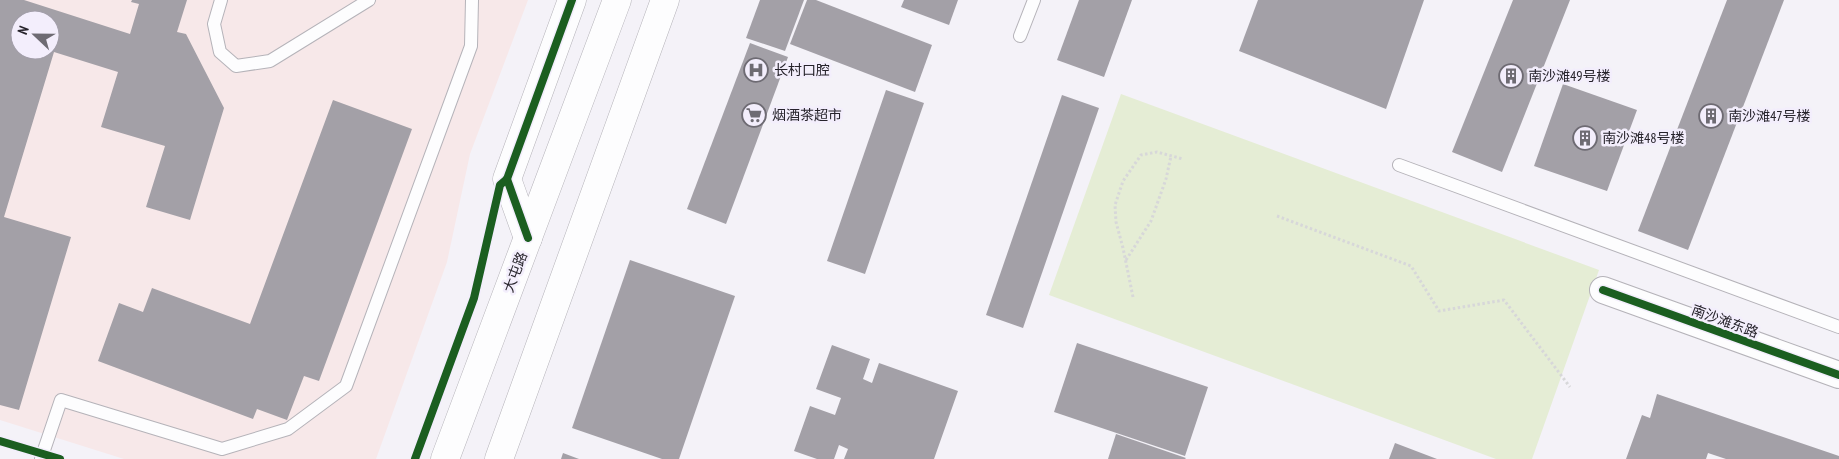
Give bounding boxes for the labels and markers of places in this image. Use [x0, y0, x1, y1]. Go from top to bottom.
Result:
hospital icon: 长村口腔 [743, 57, 769, 83]
place label: 长村口腔 [774, 61, 830, 79]
building icon: 南沙滩49号楼 [1498, 63, 1524, 89]
place label: 南沙滩49号楼 [1528, 67, 1611, 85]
supermarket icon: 烟酒茶超市 [741, 102, 767, 128]
building icon: 南沙滩47号楼 [1698, 103, 1724, 129]
place label: 烟酒茶超市 [772, 106, 842, 124]
place label: 南沙滩47号楼 [1728, 107, 1811, 125]
building icon: 南沙滩48号楼 [1572, 125, 1598, 151]
place label: 南沙滩48号楼 [1602, 129, 1685, 147]

